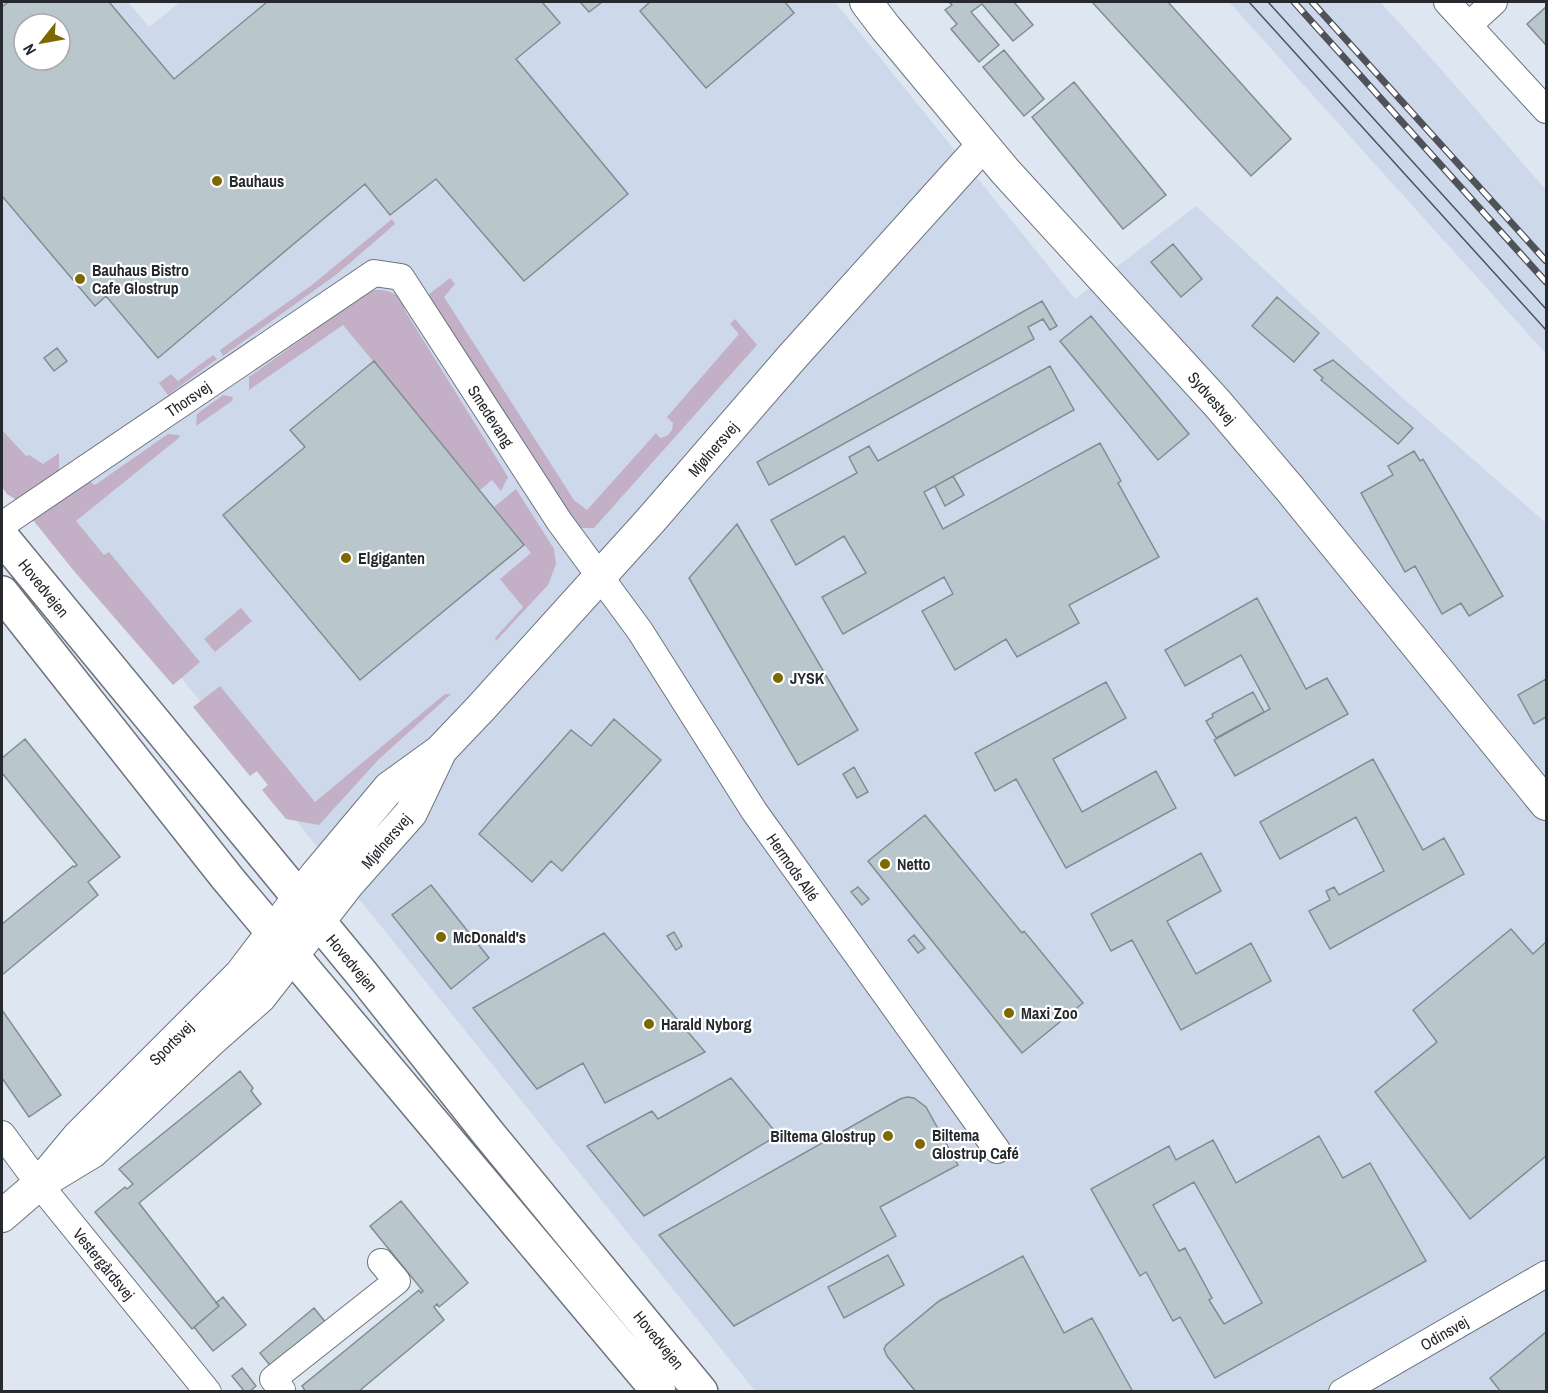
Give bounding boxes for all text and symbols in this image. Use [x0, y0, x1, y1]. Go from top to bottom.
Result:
north arrow [12, 12, 72, 72]
text: N [17, 40, 41, 59]
place label: Bauhaus [229, 170, 284, 192]
marker: Bauhaus [210, 174, 224, 188]
place label: Bauhaus Bistro Cafe Glostrup [92, 259, 189, 299]
marker: Bauhaus Bistro Cafe Glostrup [73, 272, 87, 286]
street label: Sydvestvej [1183, 367, 1241, 429]
street label: Thorsvej [161, 376, 215, 422]
street label: Smedevang [463, 381, 520, 452]
street label: Mjølnersvej [683, 417, 743, 481]
place label: Elgiganten [358, 547, 425, 569]
marker: Elgiganten [339, 551, 353, 565]
street label: Hovedvejen [14, 554, 74, 622]
place label: JYSK [790, 667, 825, 689]
marker: JYSK [771, 671, 785, 685]
street label: Mjølnersvej [356, 809, 416, 873]
street label: Hermods Allé [762, 829, 824, 905]
place label: Netto [897, 853, 931, 875]
marker: Netto [878, 857, 892, 871]
place label: McDonald's [453, 926, 526, 948]
street label: Hovedvejen [321, 929, 383, 997]
marker: McDonald's [434, 930, 448, 944]
place label: Maxi Zoo [1021, 1002, 1078, 1024]
marker: Maxi Zoo [1002, 1006, 1016, 1020]
place label: Harald Nyborg [661, 1013, 751, 1035]
street label: Sportsvej [144, 1016, 198, 1070]
marker: Harald Nyborg [642, 1017, 656, 1031]
place label: Biltema Glostrup Café [932, 1124, 1019, 1164]
place label: Biltema Glostrup [770, 1125, 876, 1147]
marker: Biltema Glostrup [881, 1129, 895, 1143]
marker: Biltema Glostrup Café [913, 1137, 927, 1151]
street label: Vestergårdsvej [68, 1223, 140, 1305]
street label: Hovedvejen [629, 1306, 689, 1374]
street label: Odinsvej [1416, 1310, 1472, 1355]

